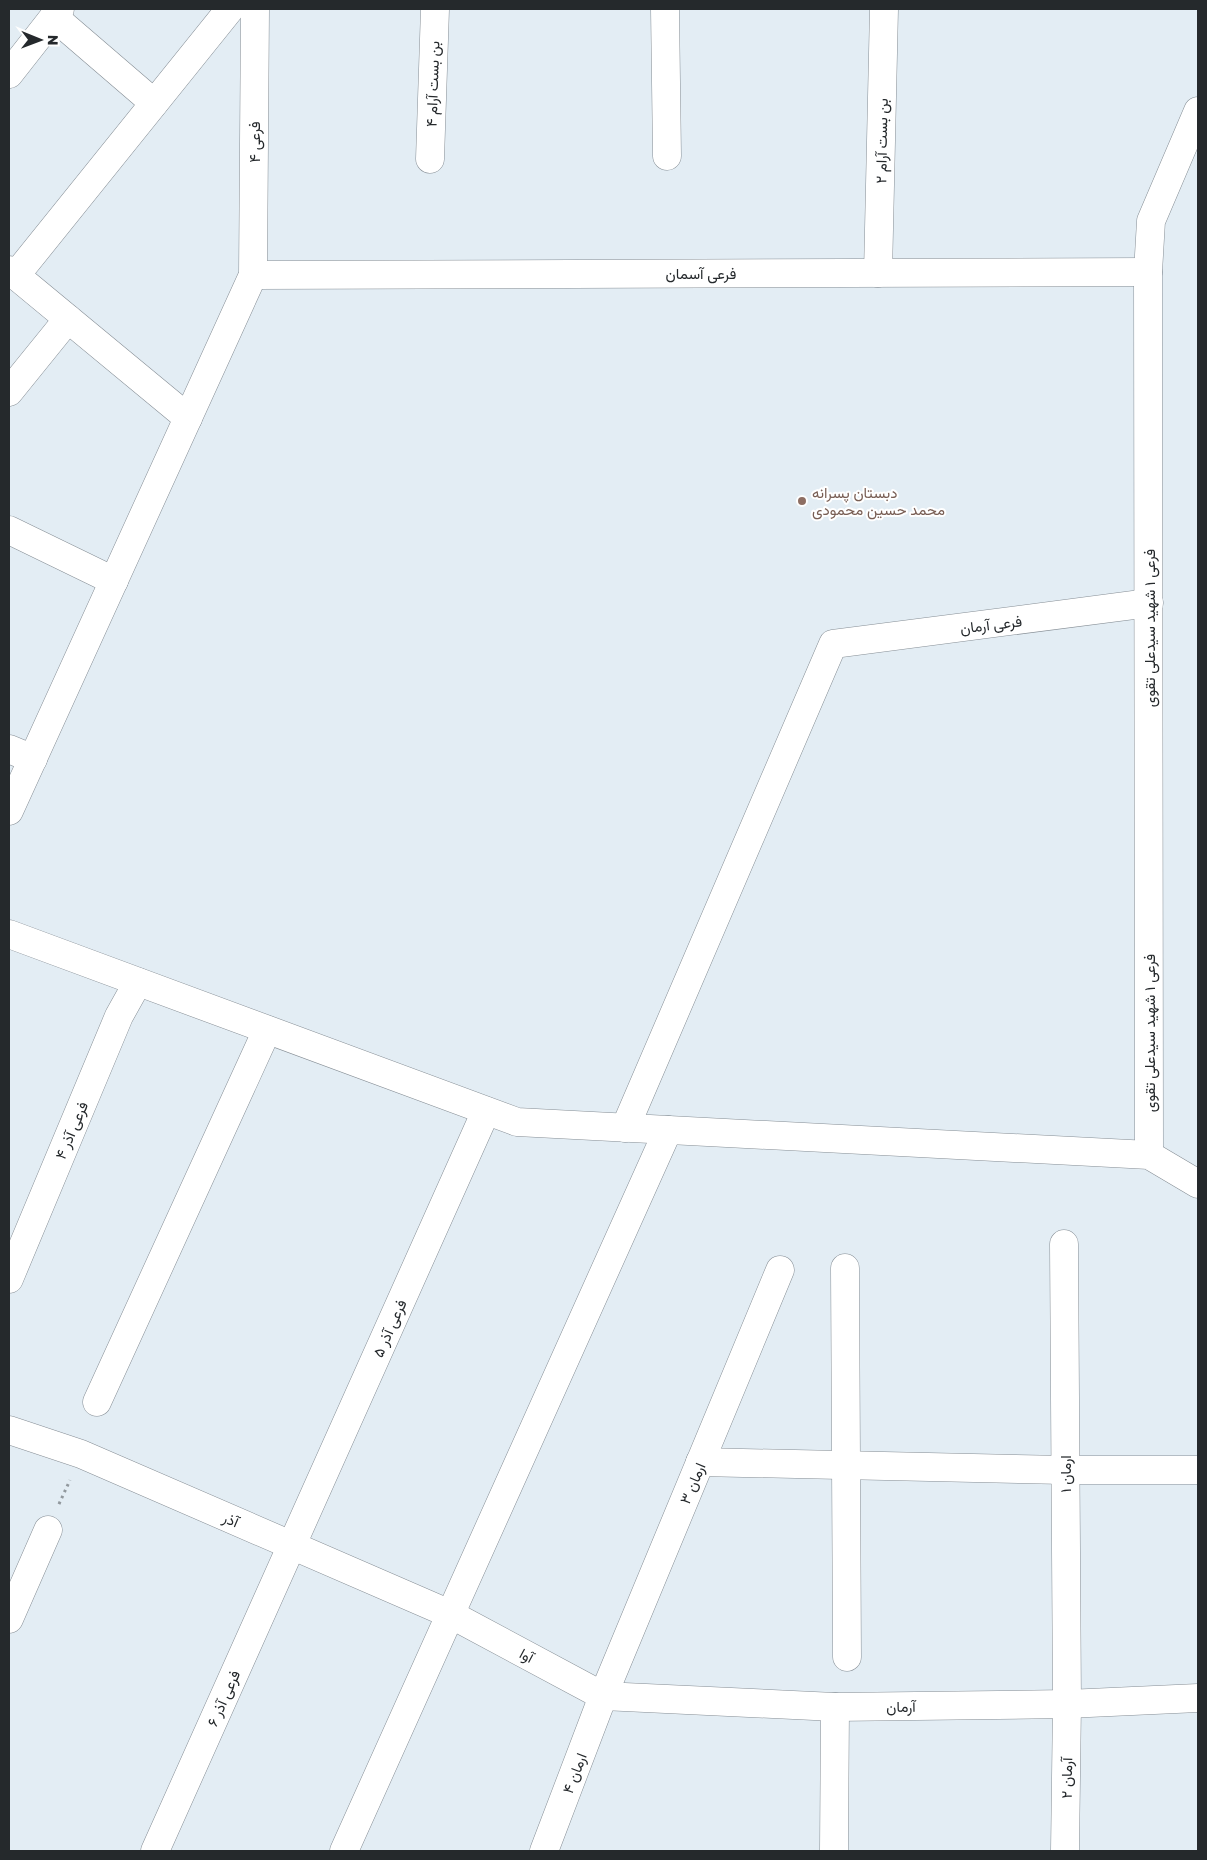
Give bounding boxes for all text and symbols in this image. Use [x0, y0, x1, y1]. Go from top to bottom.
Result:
north arrow [15, 15, 65, 65]
text: N [45, 35, 62, 46]
street label: بن بست آرام ۴ [422, 41, 444, 127]
street label: بن بست آرام ۲ [871, 98, 893, 184]
street label: فرعی ۴ [245, 121, 265, 163]
street label: فرعی آسمان [666, 264, 737, 284]
place label: دبستان پسرانه محمد حسین محمودی [812, 483, 945, 520]
marker: دبستان پسرانه محمد حسین محمودی [796, 495, 808, 507]
street label: فرعی ۱ شهید سیدعلی تقوی [1140, 549, 1160, 707]
street label: فرعی آرمان [959, 611, 1023, 639]
street label: فرعی ۱ شهید سیدعلی تقوی [1140, 954, 1160, 1112]
street label: فرعی آذر ۴ [51, 1098, 93, 1162]
street label: فرعی آذر ۵ [368, 1296, 412, 1360]
street label: ارمان ۱ [1056, 1455, 1075, 1493]
street label: ارمان ۳ [675, 1460, 710, 1507]
street label: آذر [219, 1507, 243, 1532]
street label: آوا [516, 1644, 539, 1668]
street label: فرعی آذر ۶ [203, 1667, 245, 1730]
street label: آرمان [886, 1697, 917, 1716]
street label: ارمان ۴ [558, 1750, 591, 1796]
street label: آرمان ۲ [1057, 1756, 1076, 1799]

